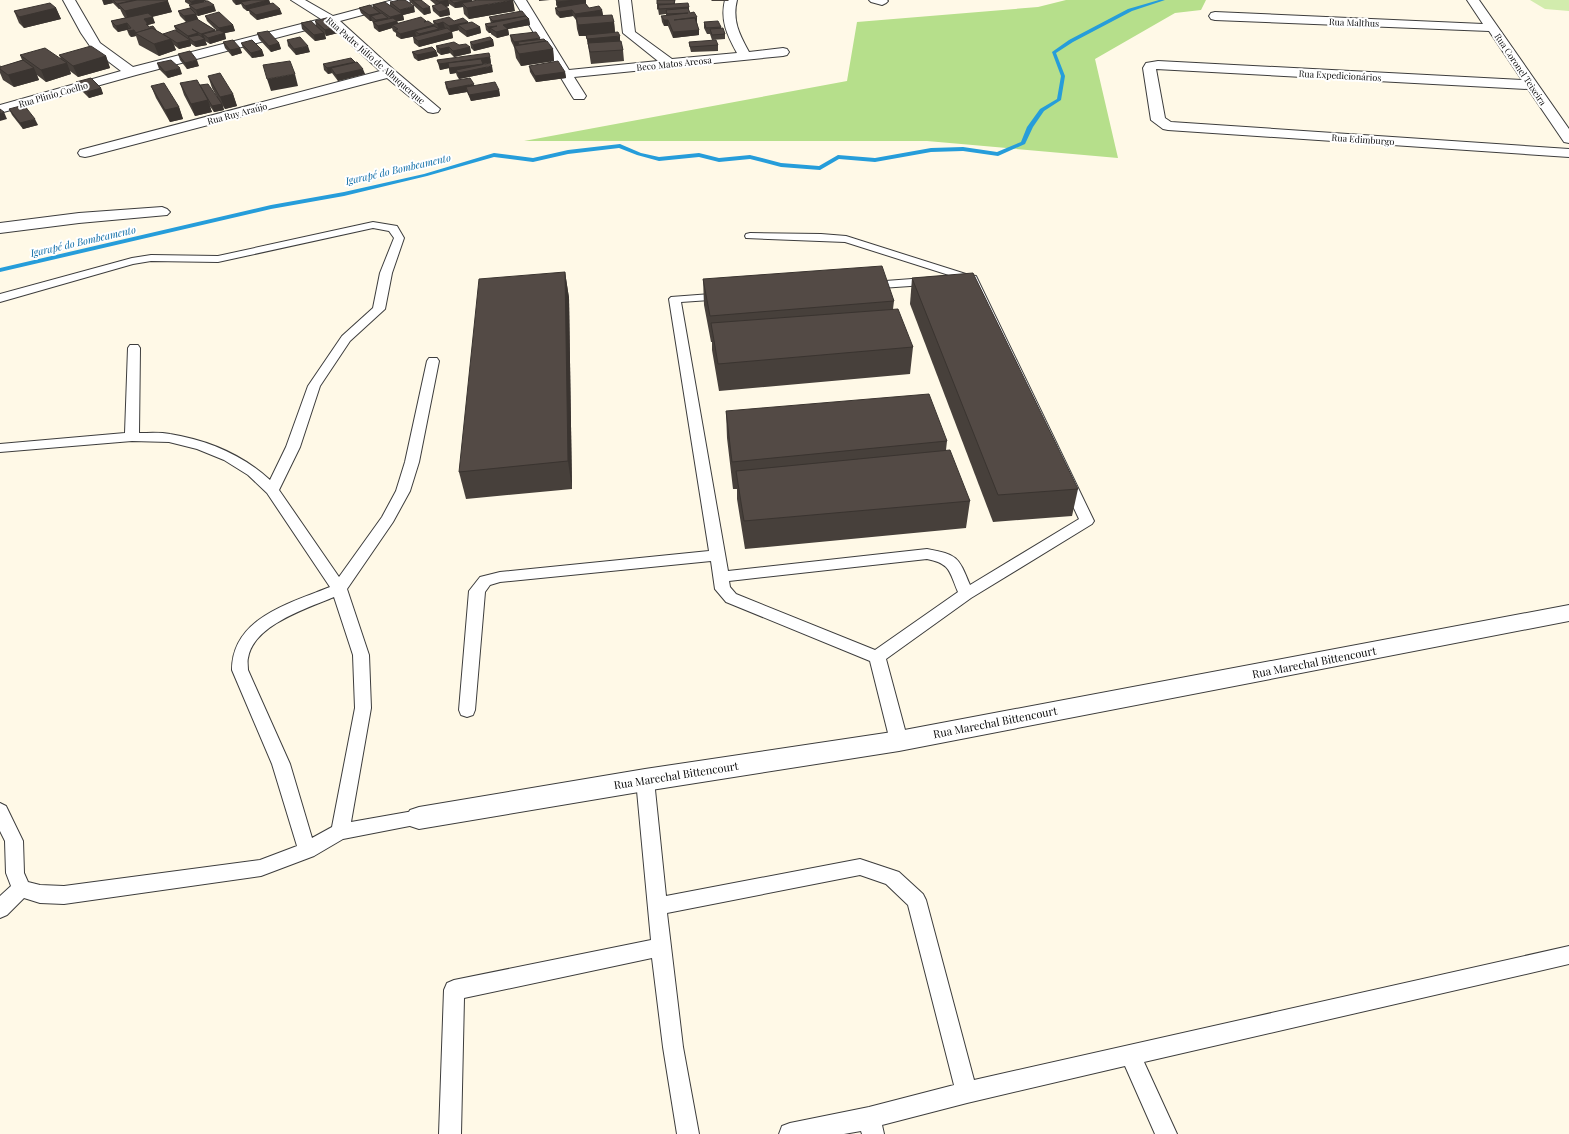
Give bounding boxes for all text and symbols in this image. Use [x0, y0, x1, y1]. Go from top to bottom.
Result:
street label: Rua Padre Júlio de Albuquerque [324, 14, 428, 107]
street label: Rua Malthus [1329, 15, 1379, 29]
street label: Rua Coronel Teixeira [1492, 31, 1550, 108]
street label: Beco Matos Areosa [636, 53, 713, 73]
street label: Rua Expedicionários [1298, 67, 1382, 83]
street label: Rua Plinio Coelho [17, 78, 89, 110]
street label: Rua Ruy Araújo [206, 99, 268, 127]
street label: Rua Edimburgo [1331, 131, 1395, 147]
water label: Igarapé do Bombeamento [343, 150, 452, 188]
water label: Igarapé do Bombeamento [28, 222, 137, 260]
street label: Rua Marechal Bittencourt [1251, 643, 1377, 681]
street label: Rua Marechal Bittencourt [932, 703, 1058, 741]
street label: Rua Marechal Bittencourt [613, 758, 740, 792]

